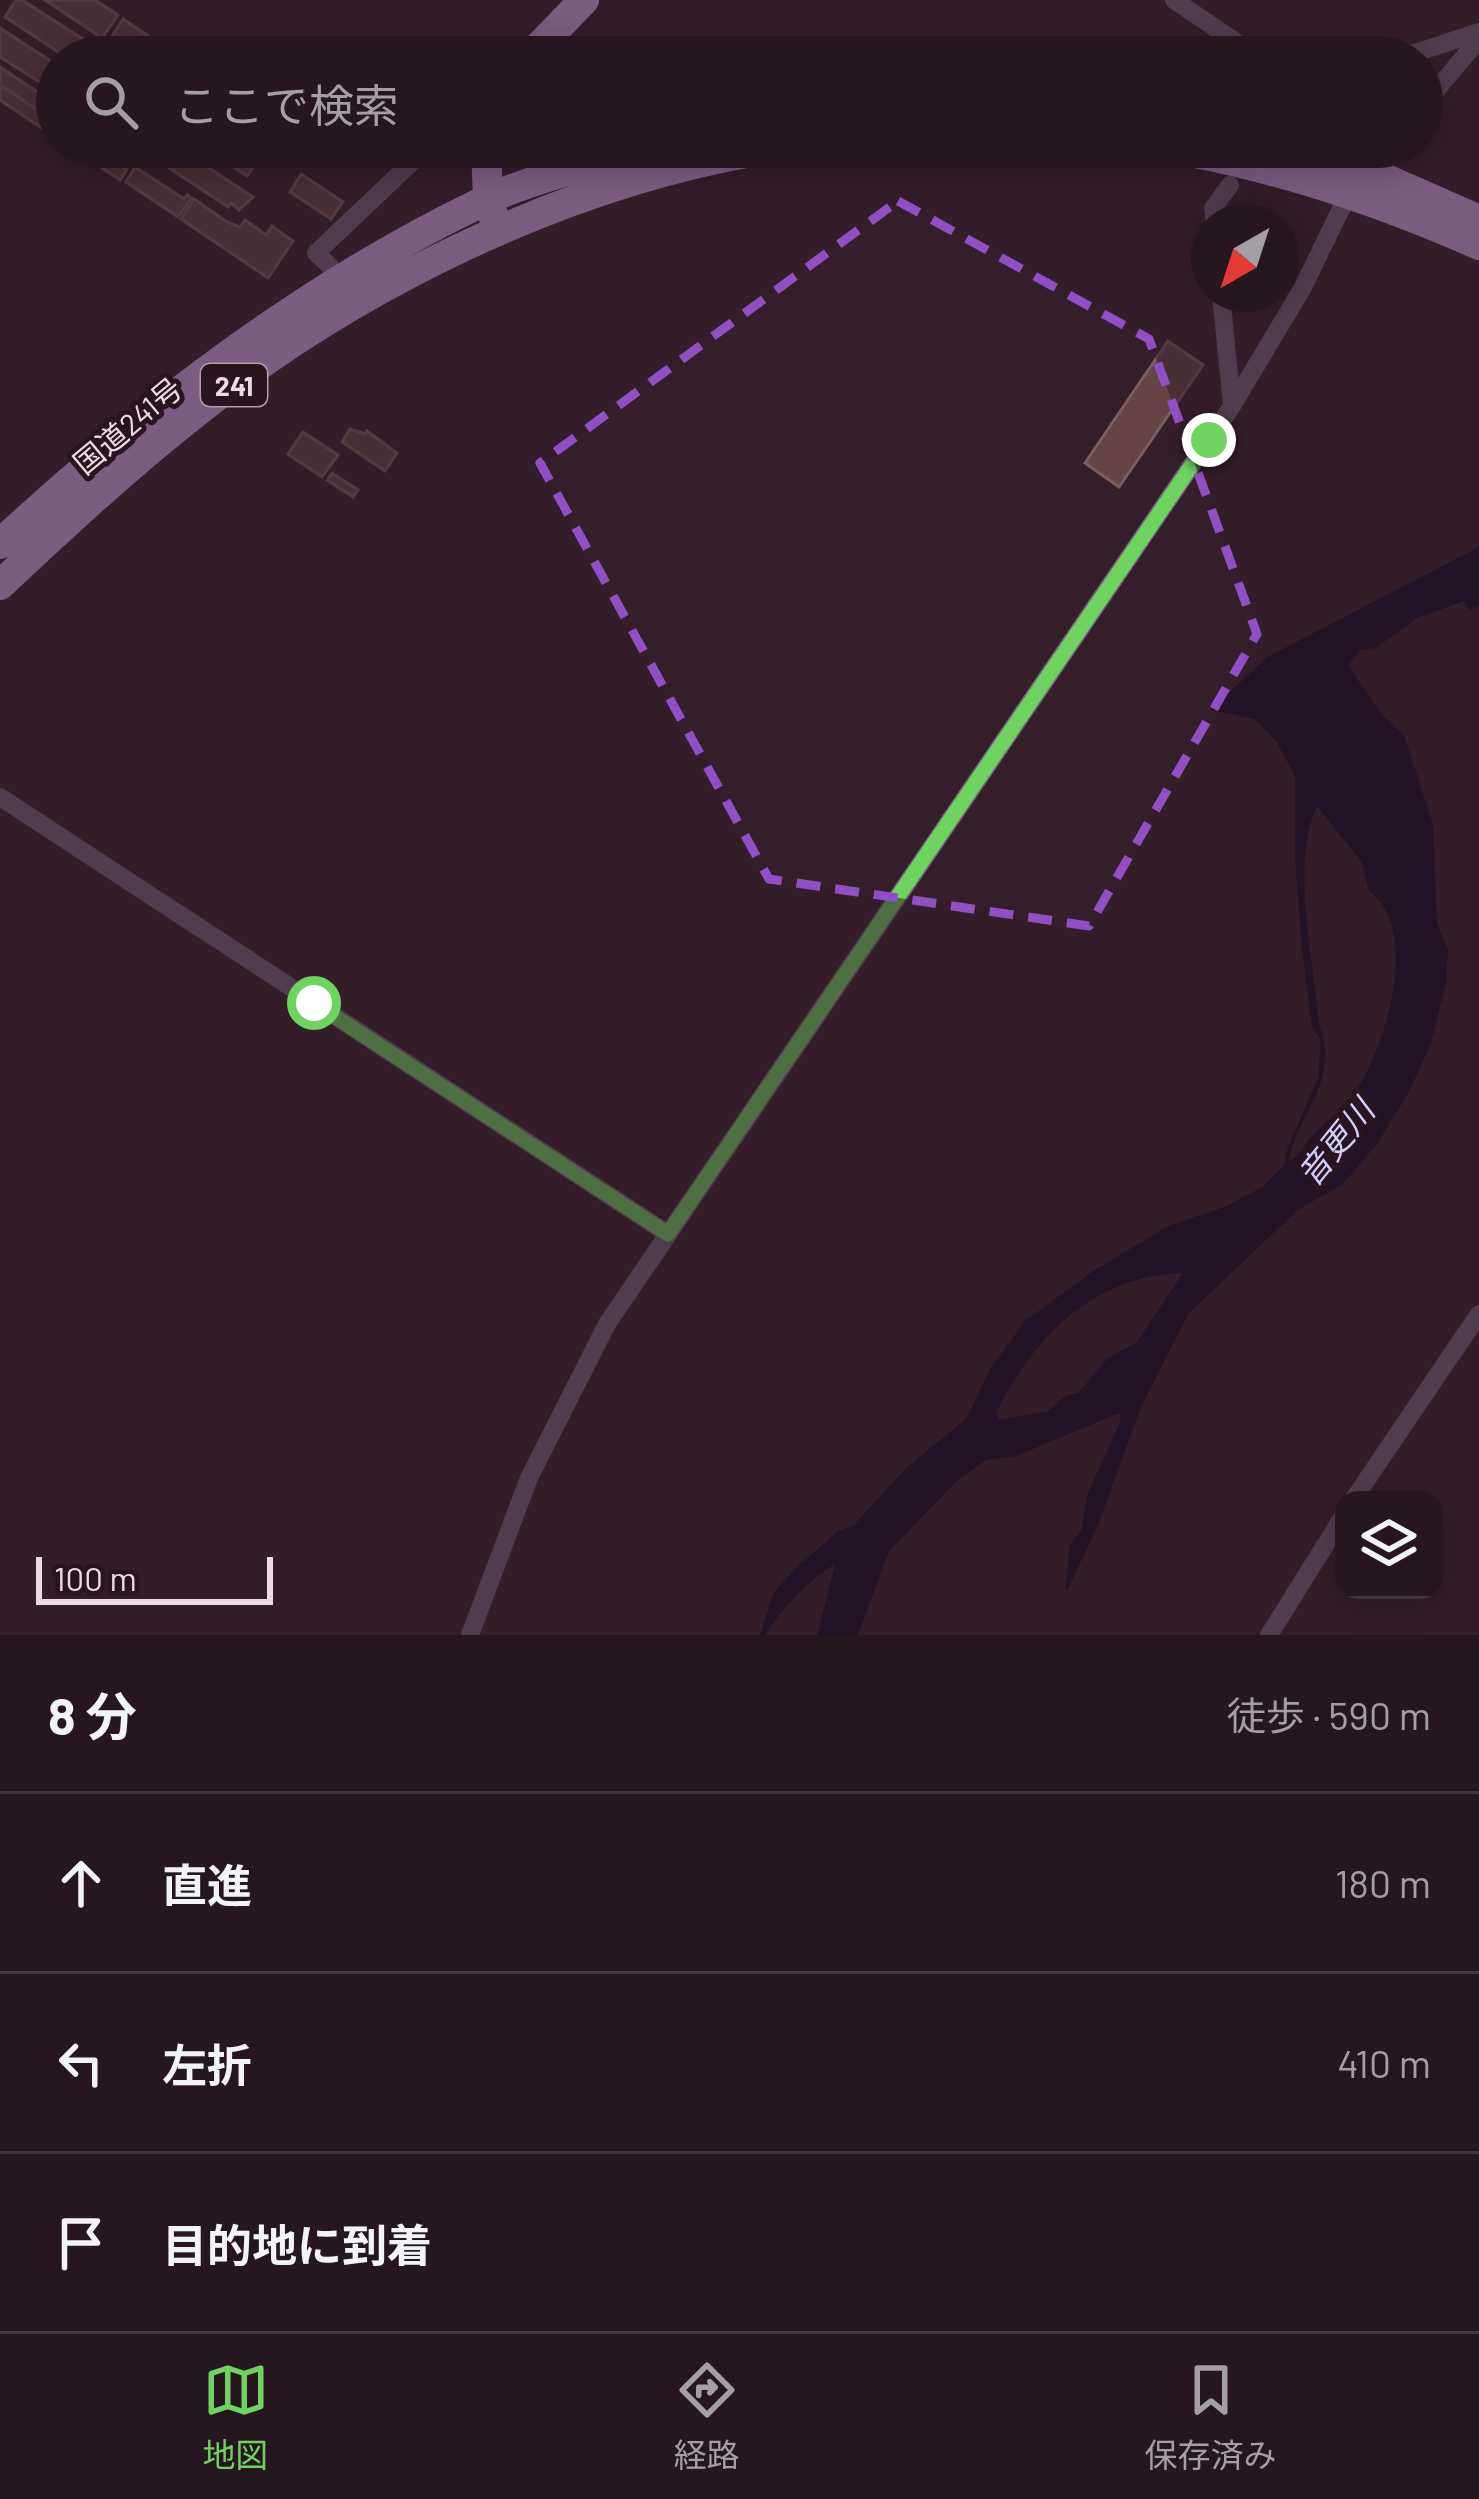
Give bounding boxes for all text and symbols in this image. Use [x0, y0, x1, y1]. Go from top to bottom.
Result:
search box [36, 36, 1443, 168]
icon: search [78, 69, 144, 135]
text: ここで検索 [174, 77, 399, 131]
north arrow [1191, 204, 1299, 312]
road number: 241 [201, 364, 267, 406]
street label: 国道241号 [65, 369, 189, 481]
route end [1182, 413, 1236, 467]
route start [287, 976, 341, 1030]
water label: 音更川 [1288, 1089, 1384, 1193]
map controls [1335, 1491, 1443, 1599]
button: layers [1335, 1491, 1443, 1599]
scale bar [36, 1551, 273, 1604]
text: 100 m [54, 1558, 137, 1598]
text: 8 分 [48, 1684, 137, 1745]
text: 徒歩 · 590 m [1227, 1691, 1431, 1738]
icon: ahead [48, 1850, 114, 1916]
text: 直進 [162, 1857, 252, 1911]
text: 180 m [1335, 1859, 1431, 1906]
icon: left [48, 2030, 114, 2096]
text: 左折 [162, 2037, 252, 2091]
text: 410 m [1337, 2039, 1431, 2086]
icon: arrive [48, 2210, 114, 2276]
text: 目的地に到着 [162, 2217, 432, 2271]
tab: 地図 [203, 2357, 269, 2477]
tab: 経路 [674, 2357, 740, 2477]
tab: 保存済み [1145, 2357, 1277, 2477]

